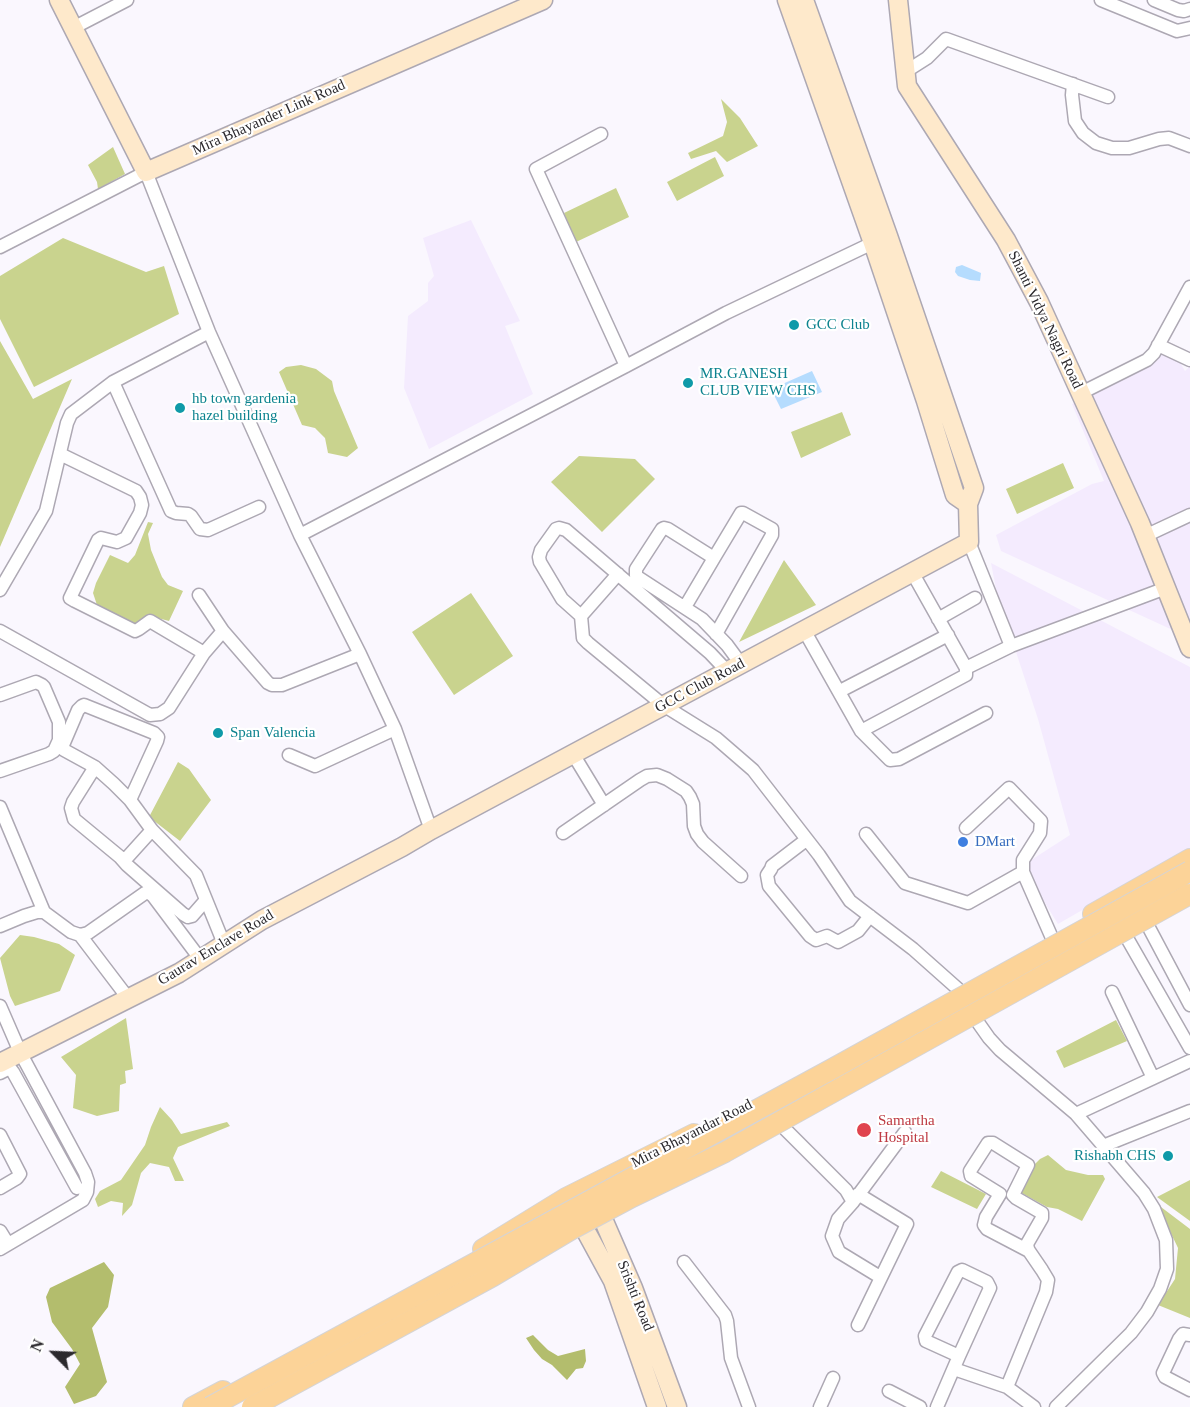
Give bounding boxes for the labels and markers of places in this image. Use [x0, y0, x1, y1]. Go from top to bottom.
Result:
place label: GCC Club [806, 316, 870, 334]
marker: GCC Club [787, 318, 801, 332]
place label: MR.GANESH CLUB VIEW CHS [700, 365, 816, 400]
marker: MR.GANESH CLUB VIEW CHS [681, 376, 695, 390]
place label: hb town gardenia hazel building [192, 390, 296, 425]
marker: hb town gardenia hazel building [173, 401, 187, 415]
place label: Span Valencia [230, 724, 315, 742]
marker: Span Valencia [211, 726, 225, 740]
place label: DMart [975, 833, 1015, 851]
marker: DMart [956, 835, 970, 849]
place label: Samartha Hospital [878, 1112, 935, 1147]
marker: Samartha Hospital [855, 1121, 873, 1139]
place label: Rishabh CHS [1074, 1147, 1156, 1165]
marker: Rishabh CHS [1161, 1149, 1175, 1163]

